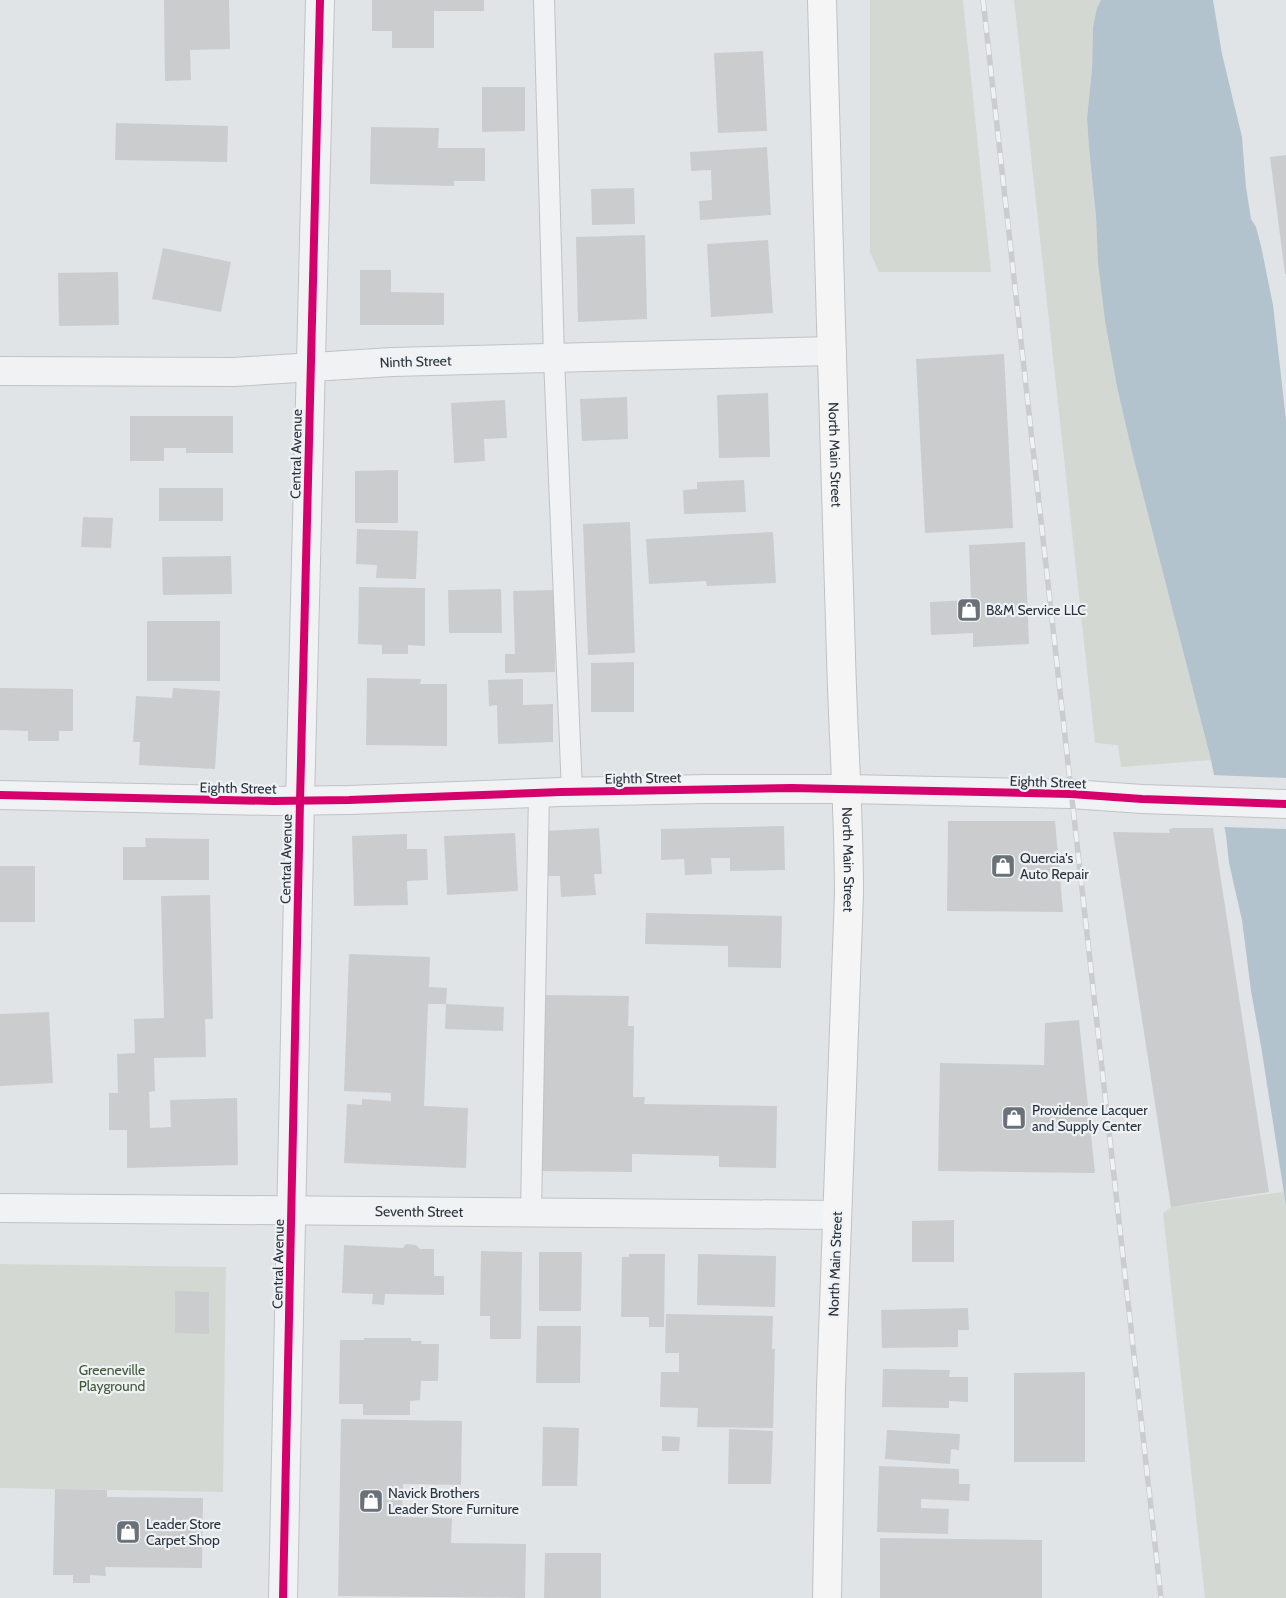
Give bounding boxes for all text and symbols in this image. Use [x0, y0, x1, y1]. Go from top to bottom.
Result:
street label: Ninth Street [379, 352, 452, 372]
street label: North Main Street [824, 402, 846, 508]
street label: Central Avenue [286, 409, 306, 499]
shop icon: B&M Service LLC [956, 597, 982, 623]
place label: B&M Service LLC [986, 601, 1086, 619]
street label: Eighth Street [604, 768, 682, 788]
street label: Eighth Street [1009, 772, 1087, 792]
street label: Eighth Street [199, 778, 277, 798]
street label: North Main Street [838, 807, 858, 913]
street label: Central Avenue [276, 814, 296, 904]
place label: Quercia's Auto Repair [1020, 849, 1089, 883]
shop icon: Quercia's Auto Repair [990, 853, 1016, 879]
place label: Providence Lacquer and Supply Center [1032, 1101, 1148, 1135]
shop icon: Providence Lacquer and Supply Center [1001, 1105, 1027, 1131]
street label: Seventh Street [375, 1202, 464, 1221]
street label: North Main Street [824, 1211, 846, 1317]
street label: Central Avenue [268, 1219, 288, 1309]
park label: Greeneville Playground [79, 1361, 145, 1395]
place label: Navick Brothers Leader Store Furniture [388, 1484, 519, 1518]
shop icon: Navick Brothers Leader Store Furniture [358, 1488, 384, 1514]
place label: Leader Store Carpet Shop [146, 1515, 221, 1549]
shop icon: Leader Store Carpet Shop [115, 1519, 141, 1545]

